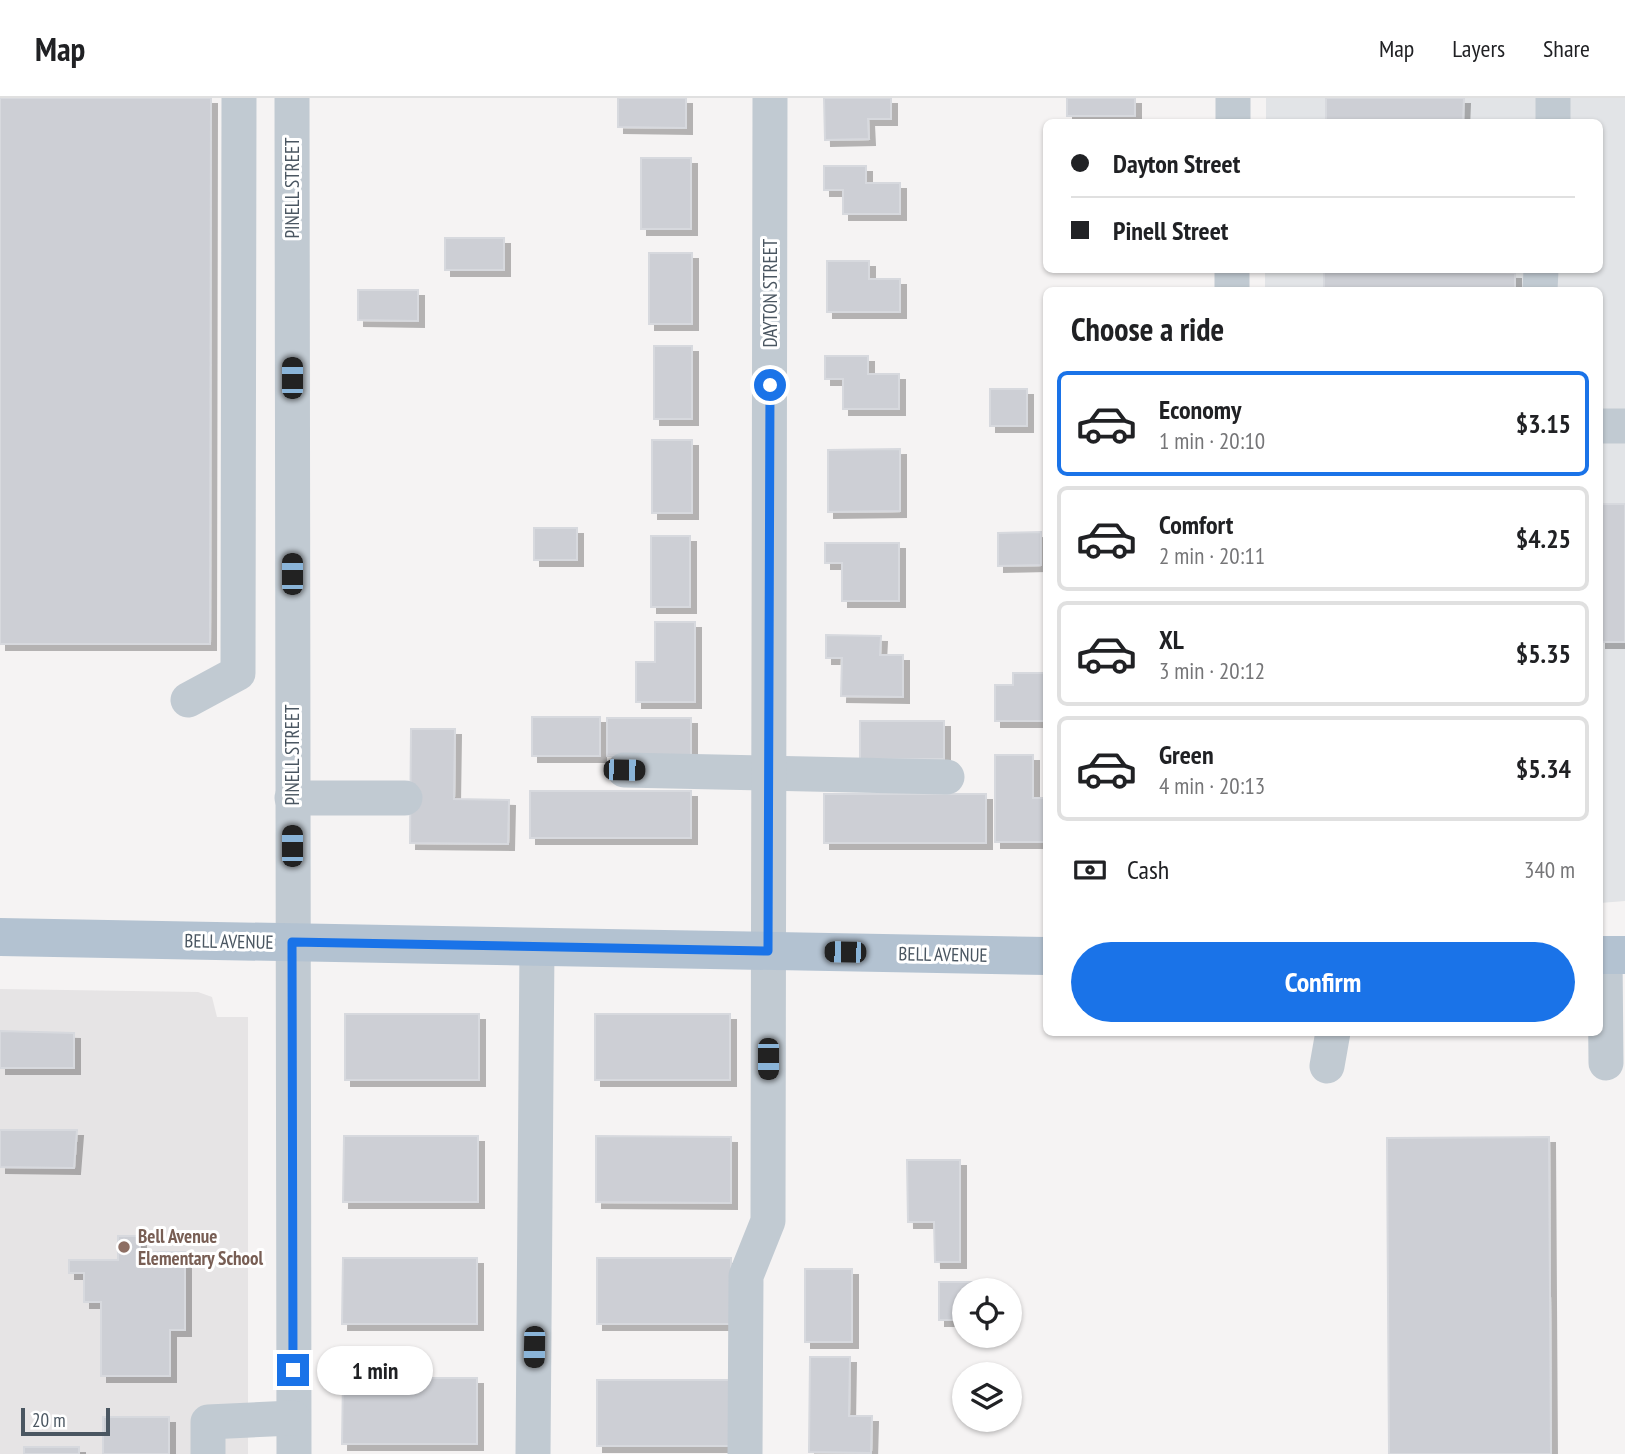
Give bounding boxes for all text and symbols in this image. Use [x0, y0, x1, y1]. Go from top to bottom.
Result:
text: Map [35, 27, 85, 70]
text: Map [1379, 33, 1414, 64]
text: Layers [1452, 33, 1505, 64]
text: Share [1543, 33, 1590, 64]
street label: PINELL STREET [280, 137, 304, 239]
text: Dayton Street [1113, 147, 1240, 180]
text: Pinell Street [1113, 214, 1228, 247]
street label: DAYTON STREET [758, 238, 782, 347]
text: Choose a ride [1071, 308, 1224, 350]
car [282, 357, 303, 399]
route start [754, 369, 786, 401]
icon: car [1075, 392, 1138, 455]
text: Economy [1159, 393, 1241, 426]
text: $3.15 [1516, 407, 1571, 440]
text: 1 min · 20:10 [1159, 426, 1265, 455]
icon: car [1075, 507, 1138, 570]
text: Comfort [1159, 508, 1233, 541]
text: $4.25 [1516, 522, 1571, 555]
text: 2 min · 20:11 [1159, 541, 1265, 570]
car [282, 553, 303, 595]
icon: car [1075, 622, 1138, 685]
text: XL [1159, 623, 1184, 656]
text: $5.35 [1516, 637, 1571, 670]
text: 3 min · 20:12 [1159, 656, 1265, 685]
street label: PINELL STREET [280, 704, 304, 806]
icon: car [1075, 737, 1138, 800]
text: Green [1159, 738, 1214, 771]
text: $5.34 [1516, 752, 1571, 785]
car [603, 759, 646, 781]
text: 4 min · 20:13 [1159, 771, 1265, 800]
car [282, 825, 303, 867]
icon: cash [1071, 851, 1109, 889]
text: Cash [1127, 853, 1169, 886]
text: 340 m [1524, 855, 1575, 884]
street label: BELL AVENUE [184, 928, 274, 954]
car [824, 941, 867, 963]
street label: BELL AVENUE [898, 941, 988, 967]
button: Confirm [1071, 942, 1575, 1022]
car [758, 1038, 779, 1080]
place label: Bell Avenue Elementary School [138, 1224, 263, 1270]
marker: Bell Avenue Elementary School [116, 1239, 132, 1255]
map controls [952, 1278, 1022, 1432]
button: locate [952, 1278, 1022, 1348]
car [524, 1326, 545, 1368]
callout: 1 min [318, 1346, 433, 1394]
route end [277, 1354, 309, 1386]
text: 1 min [352, 1356, 398, 1385]
button: layers [952, 1362, 1022, 1432]
scale bar [21, 1405, 110, 1437]
text: 20 m [32, 1408, 66, 1432]

